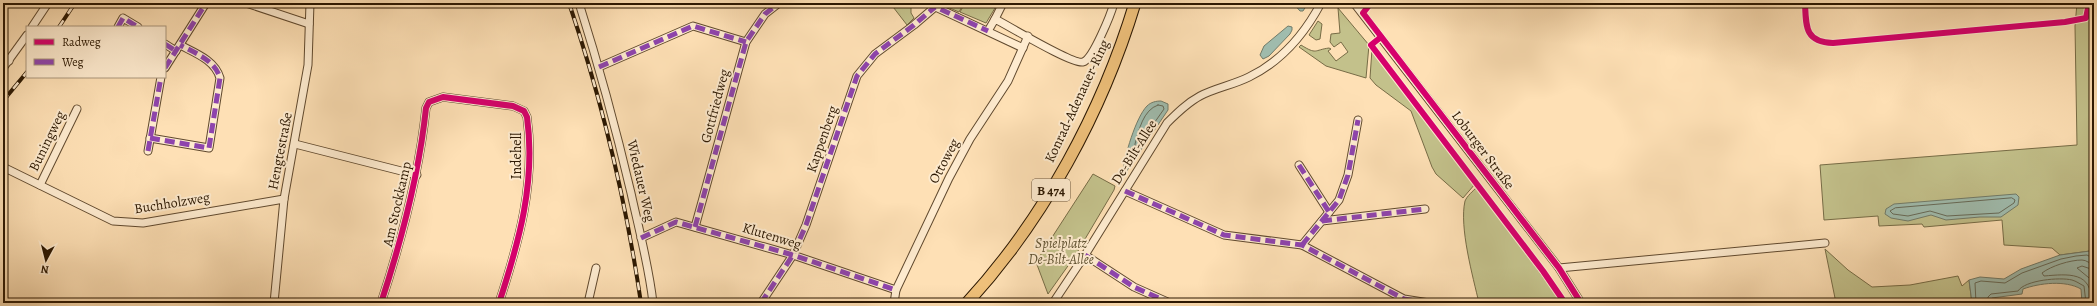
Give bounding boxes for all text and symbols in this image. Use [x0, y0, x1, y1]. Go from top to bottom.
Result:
legend [26, 26, 166, 78]
text: Radweg [62, 34, 101, 50]
street label: Konrad-Adenauer-Ring [1040, 36, 1114, 166]
text: Weg [61, 54, 84, 70]
street label: Gottfriedweg [696, 67, 734, 145]
street label: Kappenberg [802, 103, 842, 175]
street label: Loburger Straße [1447, 107, 1519, 193]
street label: Buningweg [24, 108, 70, 174]
street label: Hengtestraße [263, 111, 297, 191]
street label: De-Bilt-Allee [1107, 116, 1161, 188]
street label: Indehell [507, 132, 526, 179]
street label: Ottoweg [924, 135, 964, 187]
street label: Wiedauer Weg [622, 137, 660, 224]
street label: Am Stockkamp [378, 160, 416, 249]
road number: B 474 [1032, 179, 1070, 201]
street label: Buchholzweg [133, 188, 211, 218]
street label: Klutenweg [740, 218, 804, 254]
park label: Spielplatz De-Bilt-Allee [1028, 234, 1094, 269]
north arrow [26, 240, 66, 280]
text: N [40, 261, 50, 277]

